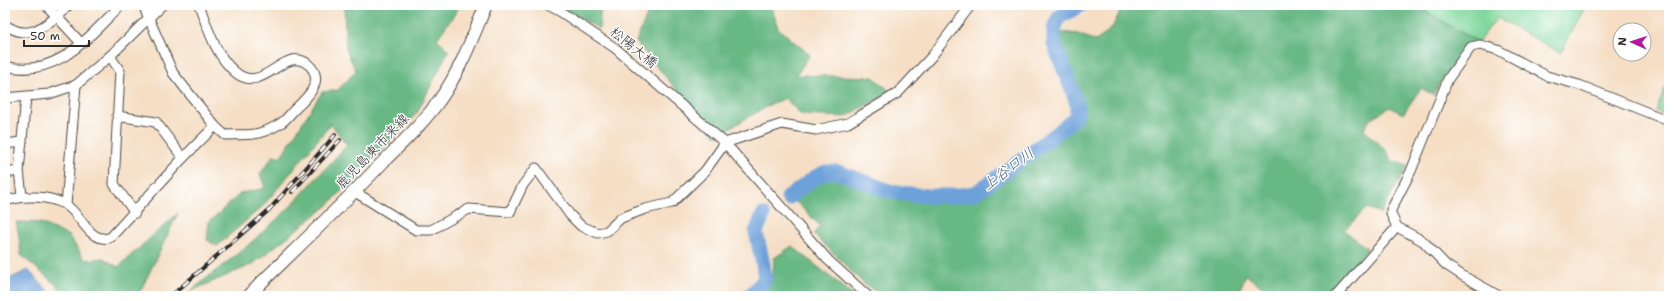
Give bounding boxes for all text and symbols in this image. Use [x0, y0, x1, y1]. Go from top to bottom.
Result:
scale bar [24, 22, 89, 48]
street label: 松陽大橋 [607, 22, 661, 72]
north arrow [1612, 22, 1652, 62]
text: 50 m [30, 28, 60, 44]
text: N [1615, 36, 1630, 46]
street label: 鹿児島東市来線 [331, 110, 413, 192]
water label: 上谷口川 [978, 143, 1038, 195]

